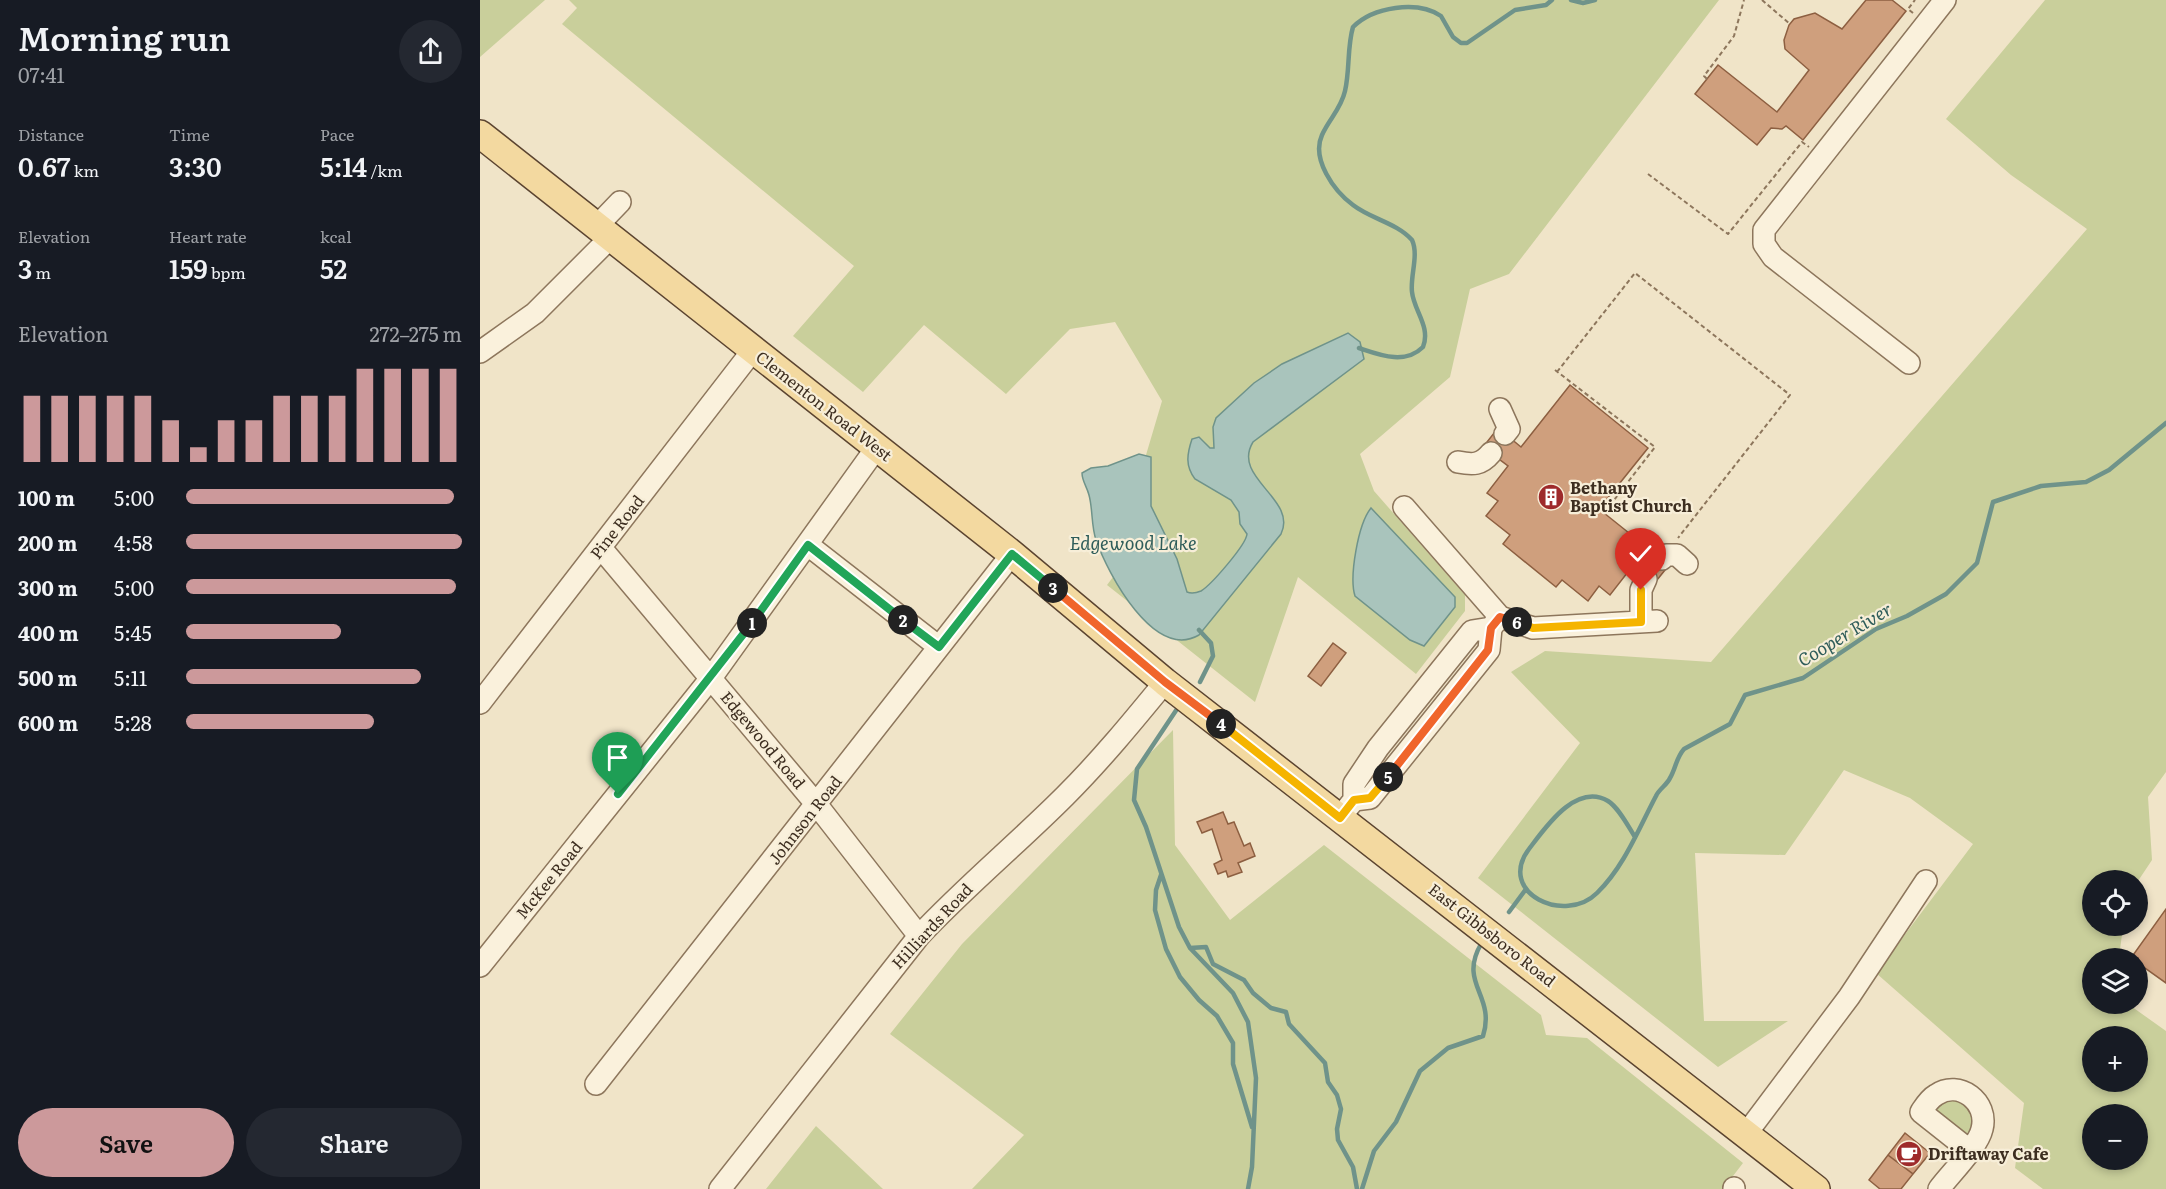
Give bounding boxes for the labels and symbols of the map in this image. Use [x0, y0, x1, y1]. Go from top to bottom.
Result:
street label: Clementon Road West [751, 344, 898, 466]
place label: Bethany Baptist Church [1570, 475, 1692, 517]
building icon: Bethany Baptist Church [1536, 482, 1566, 512]
street label: Pine Road [583, 489, 649, 564]
pin [1615, 528, 1666, 590]
water label: Edgewood Lake [1069, 529, 1197, 556]
pin: 3 [1038, 573, 1068, 603]
water label: Cooper River [1792, 595, 1897, 673]
pin: 2 [888, 605, 918, 635]
pin: 6 [1502, 607, 1532, 637]
pin: 1 [737, 608, 767, 638]
street label: Edgewood Road [716, 685, 812, 794]
pin: 4 [1206, 709, 1236, 739]
pin [592, 732, 643, 794]
pin: 5 [1373, 762, 1403, 792]
street label: Johnson Road [762, 770, 847, 869]
street label: McKee Road [509, 835, 587, 923]
street label: Hilliards Road [885, 877, 978, 974]
street label: East Gibbsboro Road [1424, 877, 1562, 992]
cafe icon: Driftaway Cafe [1894, 1139, 1924, 1169]
place label: Driftaway Cafe [1928, 1141, 2048, 1165]

